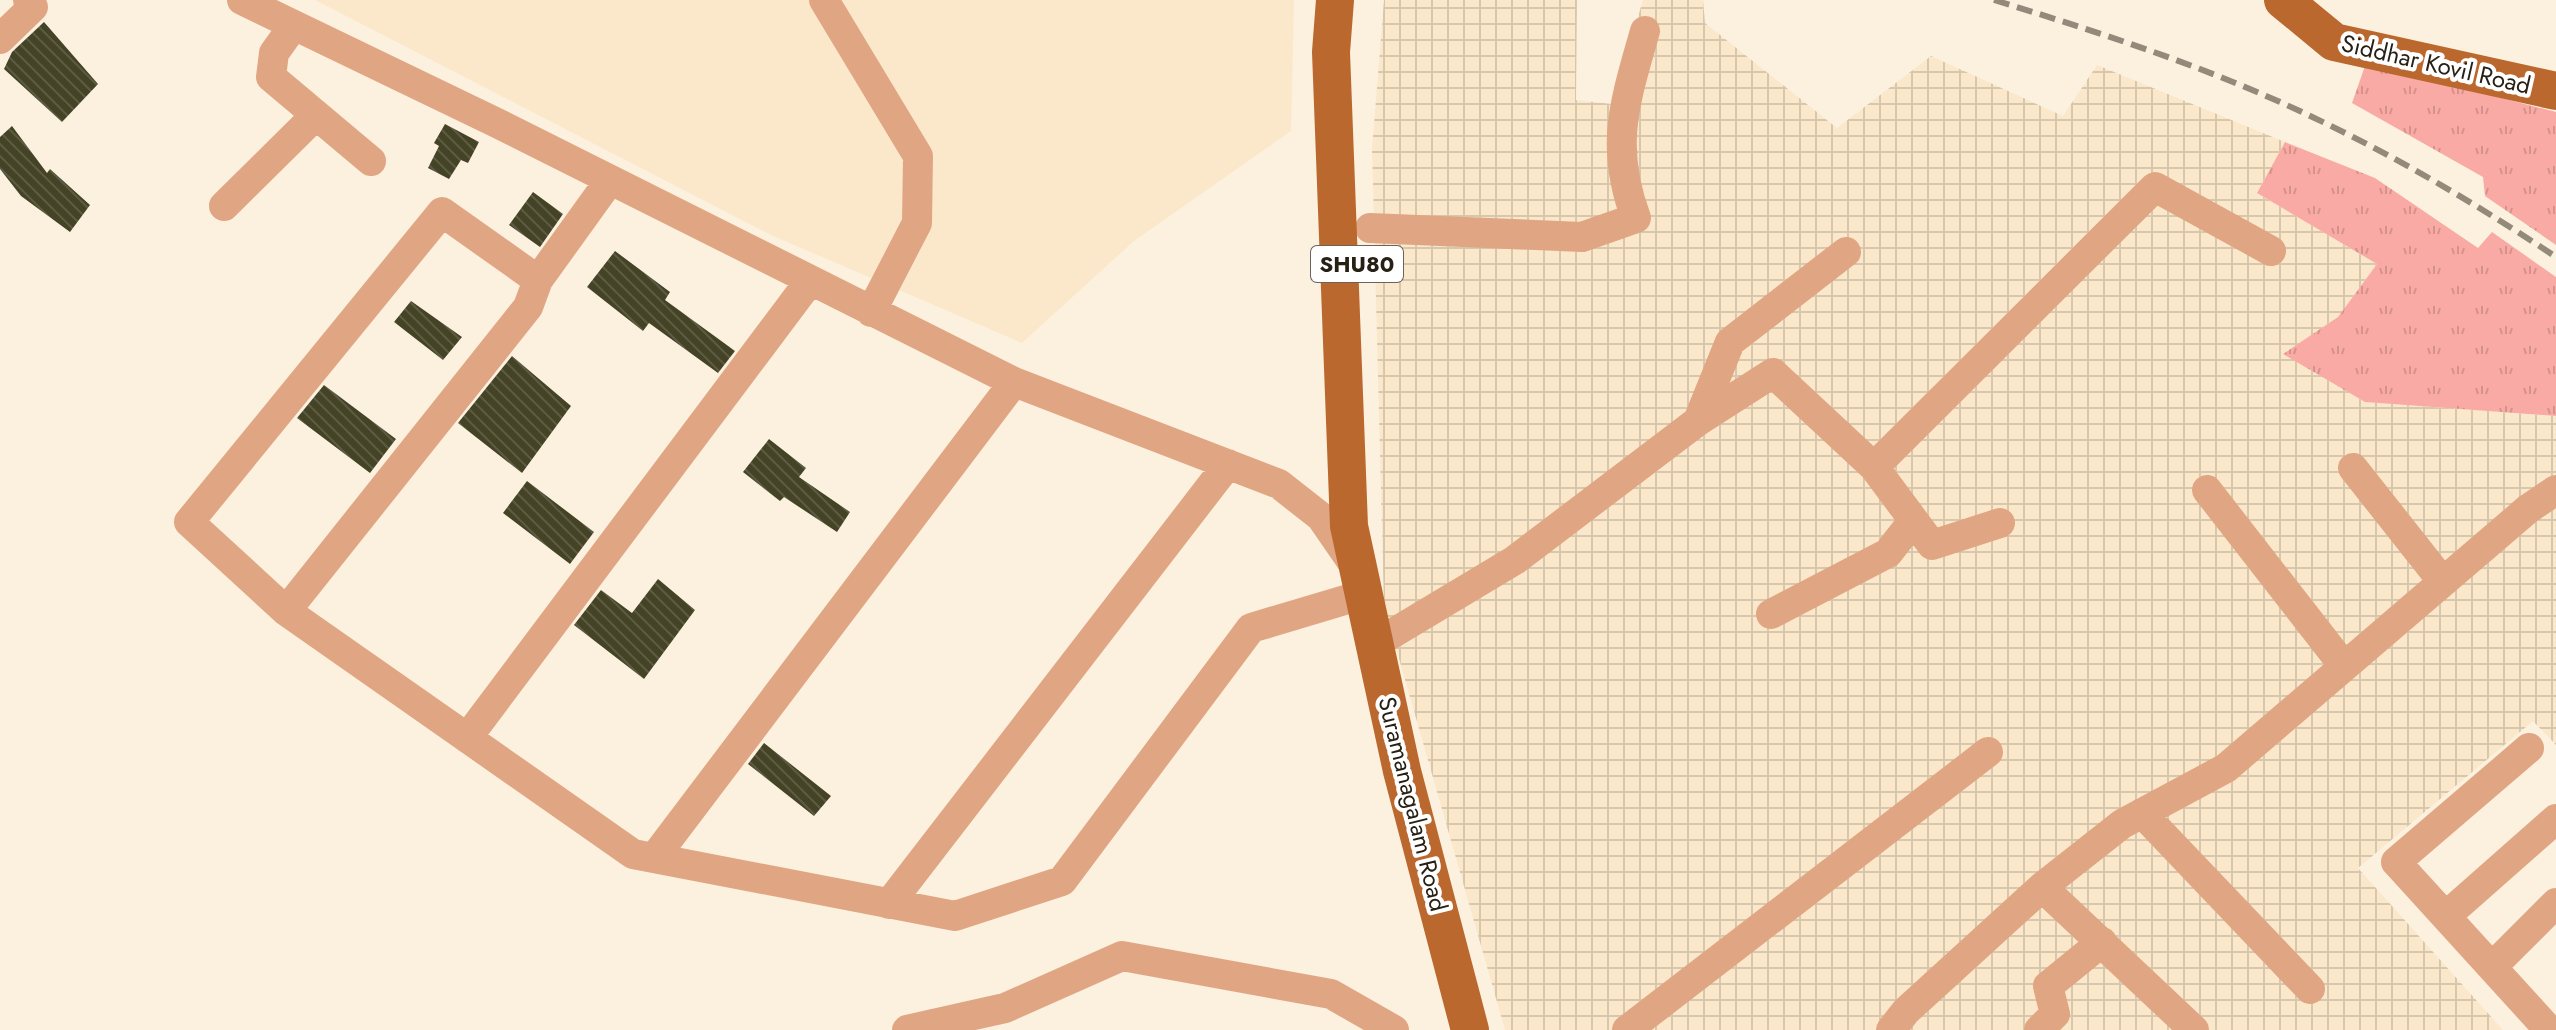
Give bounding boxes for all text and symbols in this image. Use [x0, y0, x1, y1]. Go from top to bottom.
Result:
street label: Siddhar Kovil Road [2338, 25, 2534, 103]
road number: SHU80 [1311, 246, 1403, 282]
street label: Suramanagalam Road [1369, 693, 1457, 915]

